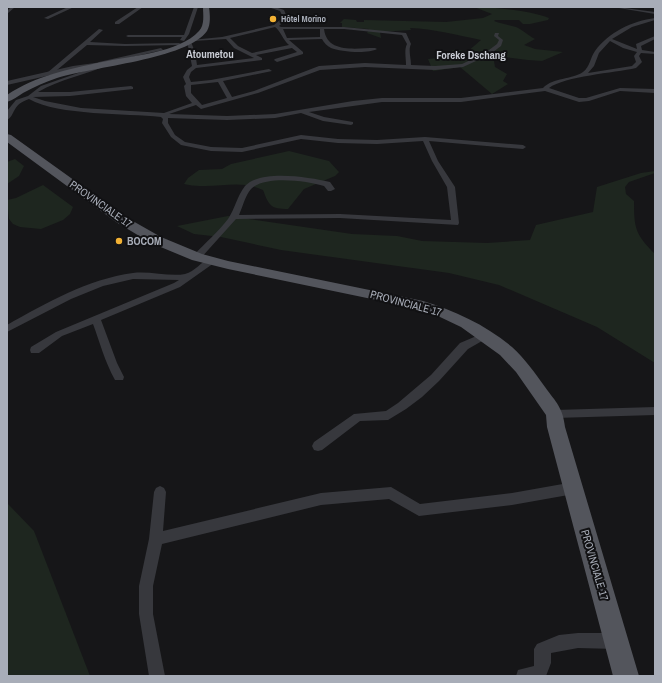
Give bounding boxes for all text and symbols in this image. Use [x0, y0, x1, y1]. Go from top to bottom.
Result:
place label: Hôtel Morino [281, 13, 327, 25]
marker: Hôtel Morino [268, 14, 278, 24]
district label: Atoumetou [186, 47, 234, 61]
district label: Foreke Dschang [436, 48, 506, 62]
street label: PROVINCIALE 17 [67, 177, 135, 231]
place label: BOCOM [127, 234, 162, 248]
marker: BOCOM [114, 236, 124, 246]
street label: PROVINCIALE 17 [369, 287, 443, 319]
street label: PROVINCIALE 17 [578, 528, 612, 602]

